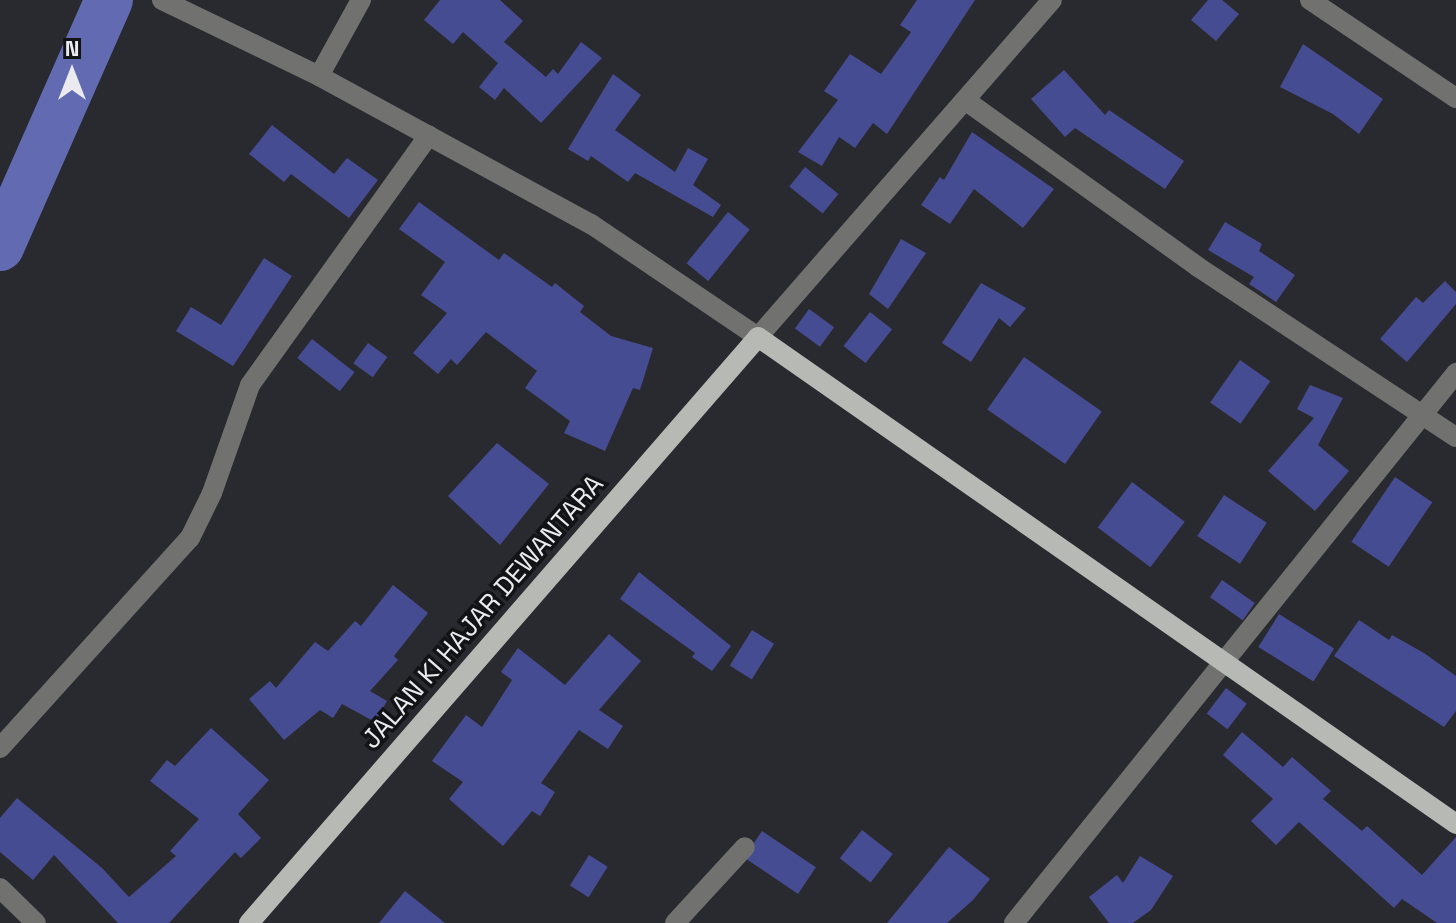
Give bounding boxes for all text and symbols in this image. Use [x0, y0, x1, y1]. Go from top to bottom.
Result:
north arrow [32, 32, 112, 112]
text: N [65, 34, 79, 62]
street label: JALAN KI HAJAR DEWANTARA [356, 469, 610, 755]

